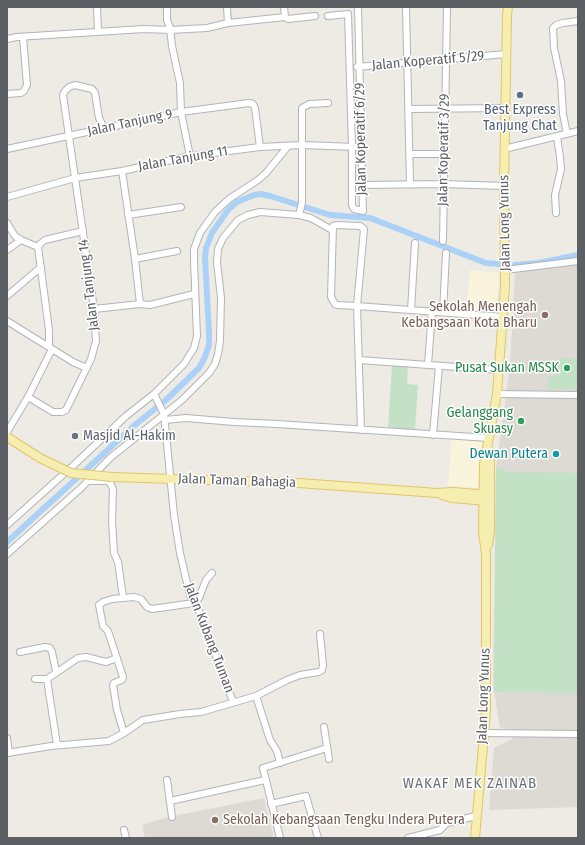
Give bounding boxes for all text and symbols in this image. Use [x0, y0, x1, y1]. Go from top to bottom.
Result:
street label: Jalan Koperatif 5/29 [371, 48, 485, 74]
street label: Jalan Koperatif 6/29 [352, 82, 370, 196]
marker: Best Express Tanjung Chat [515, 90, 525, 100]
street label: Jalan Koperatif 3/29 [435, 94, 453, 206]
place label: Best Express Tanjung Chat [483, 102, 557, 134]
street label: Jalan Tanjung 9 [86, 106, 174, 140]
street label: Jalan Tanjung 11 [137, 143, 229, 175]
street label: Jalan Long Yunus [496, 175, 514, 271]
street label: Jalan Tanjung 14 [75, 238, 103, 332]
place label: Sekolah Menengah Kebangsaan Kota Bharu [401, 299, 537, 332]
marker: Sekolah Menengah Kebangsaan Kota Bharu [540, 310, 550, 320]
place label: Pusat Sukan MSSK [455, 360, 559, 376]
marker: Pusat Sukan MSSK [562, 363, 572, 373]
place label: Gelanggang Skuasy [446, 405, 513, 438]
marker: Gelanggang Skuasy [516, 416, 526, 426]
place label: Masjid Al-Hakim [83, 428, 176, 444]
marker: Masjid Al-Hakim [70, 431, 80, 441]
place label: Dewan Putera [470, 446, 548, 462]
marker: Dewan Putera [551, 449, 561, 459]
street label: Jalan Taman Bahagia [178, 471, 296, 491]
street label: Jalan Kubang Tuman [180, 581, 238, 695]
street label: Jalan Long Yunus [474, 647, 494, 745]
district label: WAKAF MEK ZAINAB [403, 775, 537, 793]
place label: Sekolah Kebangsaan Tengku Indera Putera [223, 812, 465, 828]
marker: Sekolah Kebangsaan Tengku Indera Putera [210, 815, 220, 825]

